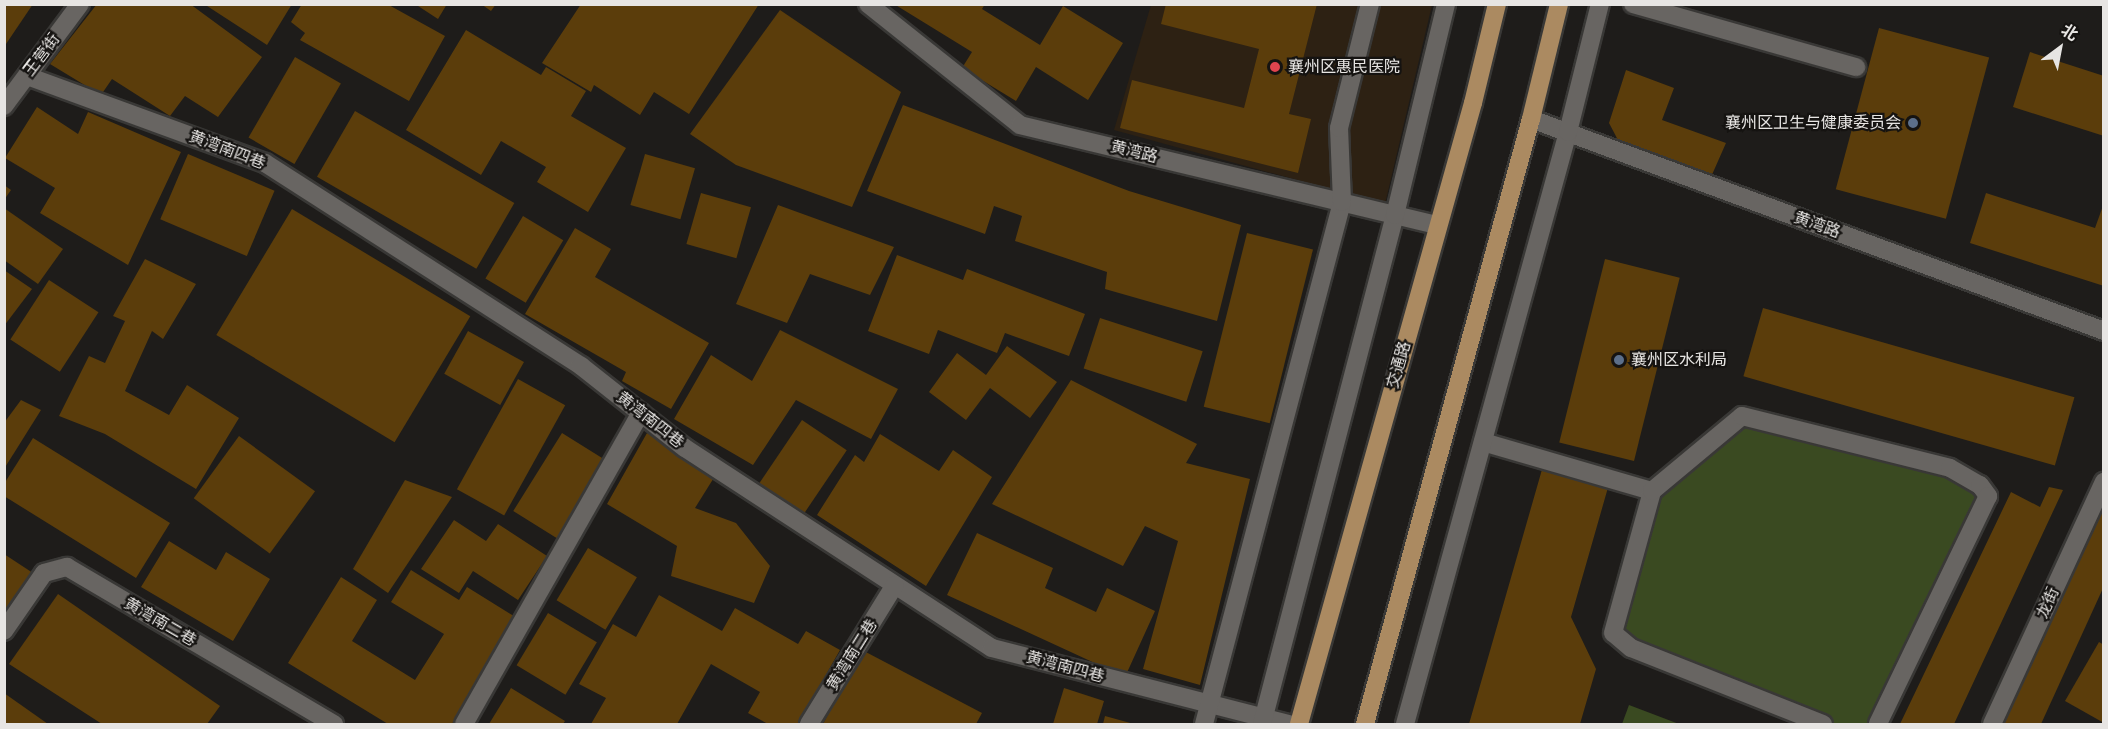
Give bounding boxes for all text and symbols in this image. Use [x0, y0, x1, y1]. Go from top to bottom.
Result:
north arrow [2030, 18, 2090, 78]
text: 北 [2057, 20, 2082, 45]
street label: 王营街 [20, 30, 64, 80]
place label: 襄州区惠民医院 [1288, 57, 1400, 77]
marker: 襄州区惠民医院 [1266, 58, 1284, 76]
place label: 襄州区卫生与健康委员会 [1725, 113, 1901, 133]
marker: 襄州区卫生与健康委员会 [1906, 116, 1920, 130]
street label: 黄湾南四巷 [186, 127, 268, 173]
street label: 黄湾路 [1108, 137, 1160, 167]
street label: 黄湾路 [1791, 208, 1843, 242]
street label: 交通路 [1383, 339, 1415, 391]
place label: 襄州区水利局 [1631, 350, 1727, 370]
marker: 襄州区水利局 [1612, 353, 1626, 367]
street label: 黄湾南四巷 [613, 388, 687, 452]
street label: 龙街 [2033, 584, 2063, 622]
street label: 黄湾南二巷 [121, 594, 199, 650]
street label: 黄湾南二巷 [823, 616, 881, 694]
street label: 黄湾南四巷 [1024, 647, 1106, 687]

